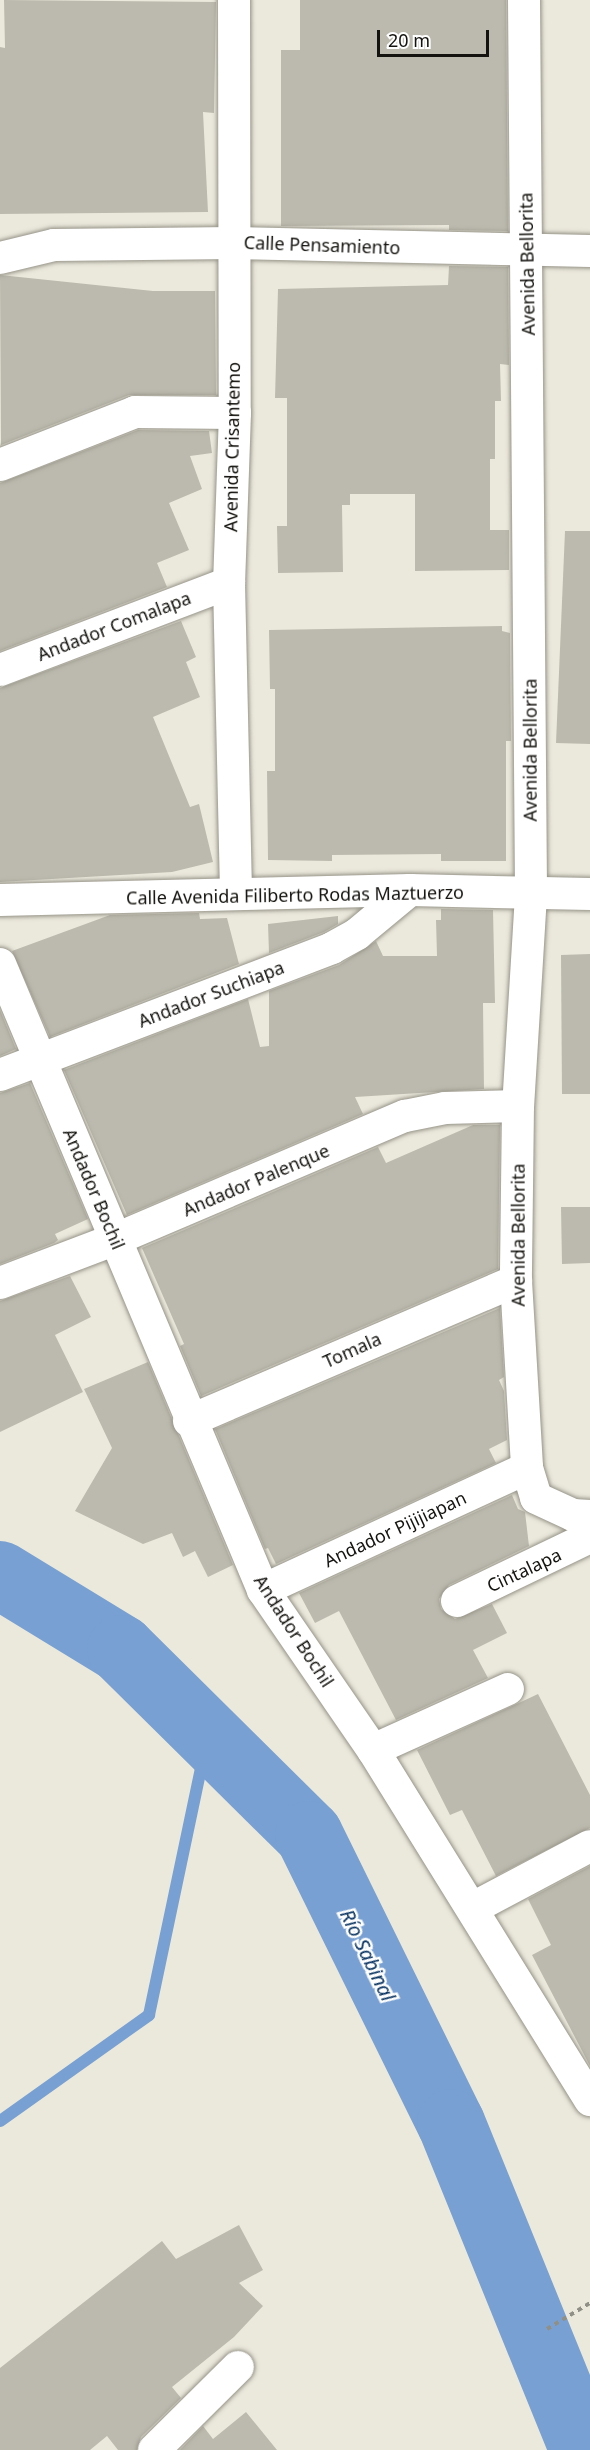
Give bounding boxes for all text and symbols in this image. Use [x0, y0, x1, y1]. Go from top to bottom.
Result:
scale bar [380, 18, 492, 56]
text: 20 m [388, 28, 430, 52]
street label: Avenida Bellorita [515, 192, 539, 336]
street label: Calle Pensamiento [243, 231, 401, 259]
street label: Avenida Crisantemo [220, 362, 244, 532]
street label: Andador Comalapa [34, 587, 194, 665]
street label: Avenida Bellorita [519, 678, 541, 822]
street label: Calle Avenida Filiberto Rodas Maztuerzo [126, 881, 464, 909]
street label: Andador Suchiapa [135, 956, 287, 1032]
street label: Andador Bochil [59, 1125, 129, 1253]
street label: Andador Palenque [179, 1139, 333, 1221]
street label: Avenida Bellorita [507, 1163, 529, 1307]
street label: Tomala [320, 1328, 384, 1372]
street label: Andador Pijijiapan [320, 1487, 470, 1571]
street label: Cintalapa [483, 1543, 565, 1597]
street label: Andador Bochil [250, 1571, 338, 1691]
water label: Río Sabinal [335, 1905, 401, 2005]

